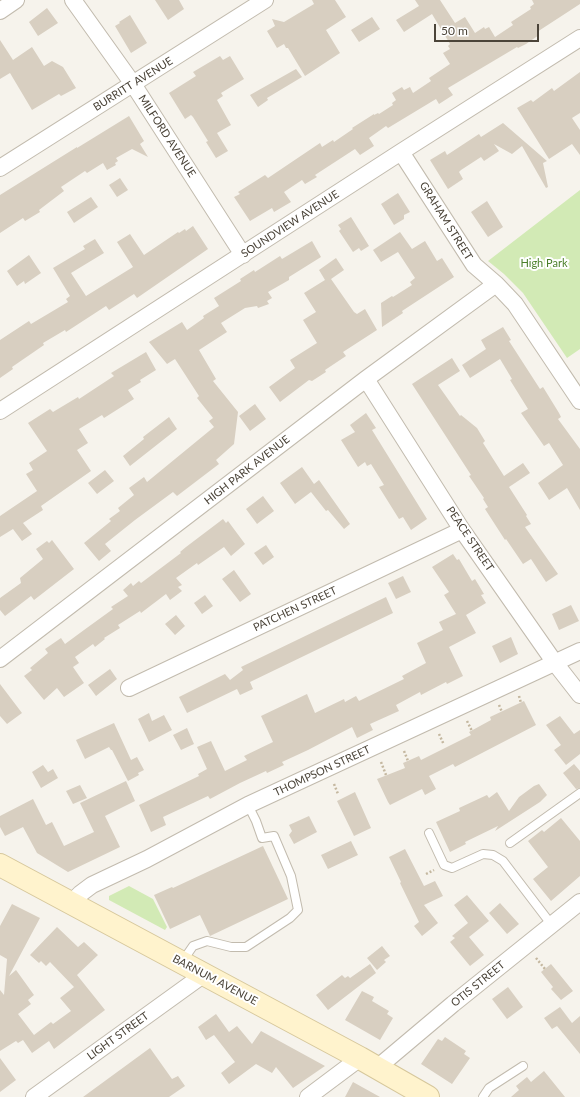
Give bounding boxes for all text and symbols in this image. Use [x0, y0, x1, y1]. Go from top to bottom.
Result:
scale bar [436, 16, 541, 42]
text: 50 m [441, 23, 468, 38]
street label: BURRITT AVENUE [91, 54, 175, 114]
street label: MILFORD AVENUE [135, 92, 199, 180]
street label: GRAHAM STREET [417, 179, 475, 263]
street label: SOUNDVIEW AVENUE [239, 187, 341, 261]
park label: High Park [520, 256, 568, 270]
street label: HIGH PARK AVENUE [202, 433, 292, 507]
street label: PEACE STREET [443, 504, 497, 574]
street label: PATCHEN STREET [251, 584, 339, 634]
street label: THOMPSON STREET [272, 743, 372, 799]
street label: BARNUM AVENUE [170, 952, 260, 1008]
street label: OTIS STREET [448, 958, 508, 1010]
street label: LIGHT STREET [85, 1009, 151, 1063]

